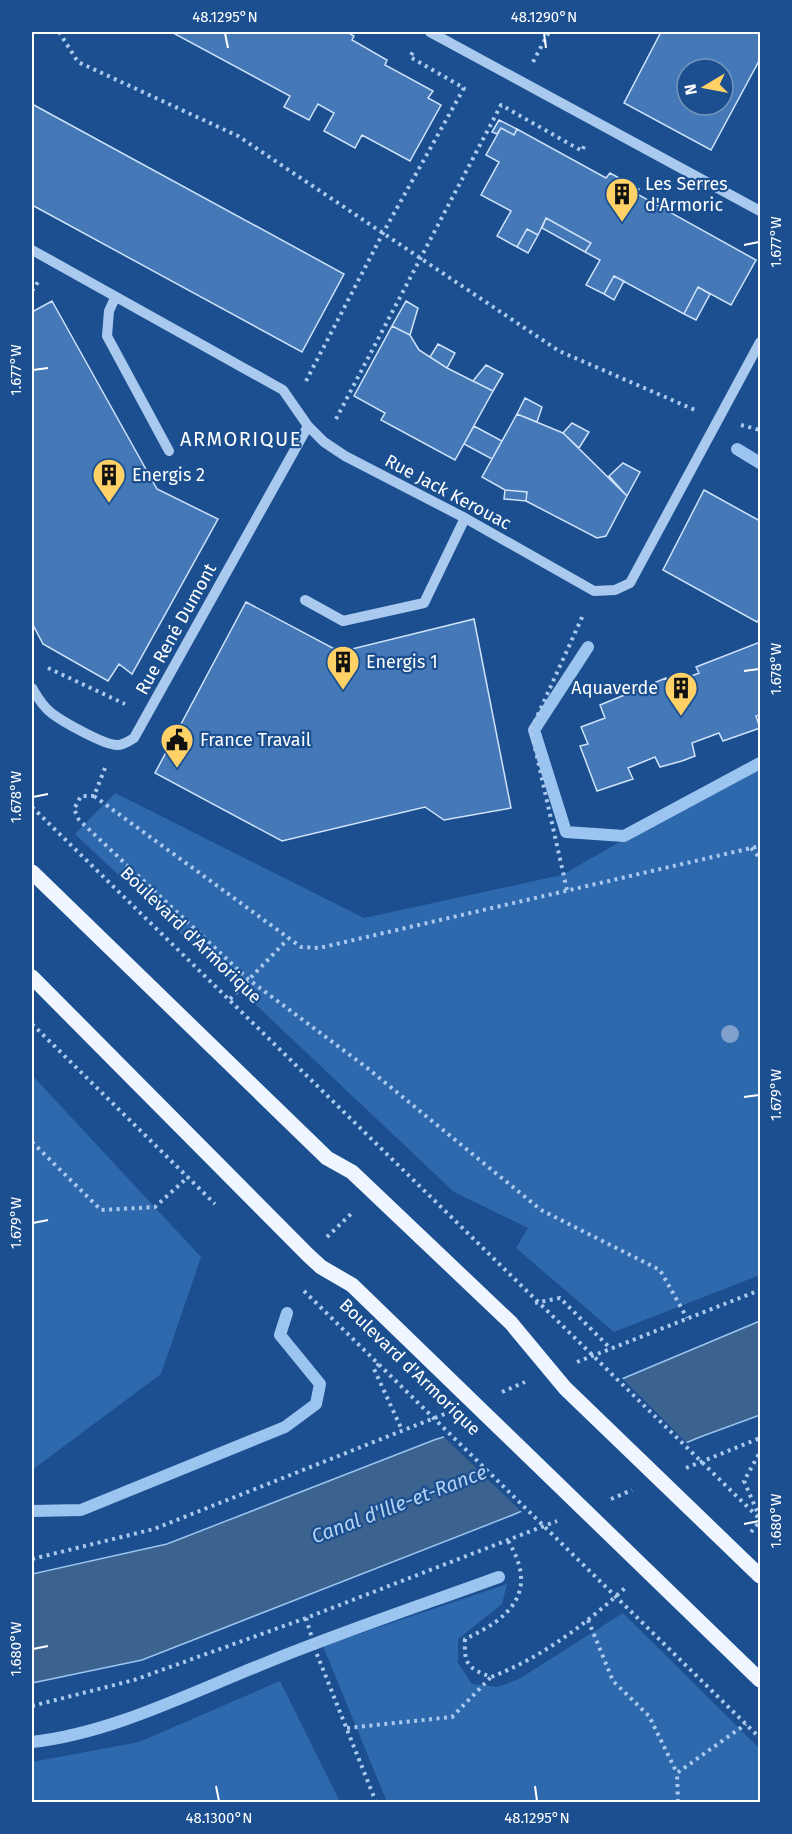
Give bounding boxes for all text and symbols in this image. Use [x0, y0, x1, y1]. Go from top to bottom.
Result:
text: 48.1295°N [192, 8, 258, 26]
text: 48.1290°N [511, 8, 577, 26]
north arrow [675, 57, 735, 117]
text: N [680, 83, 701, 96]
place label: Les Serres d'Armoric [645, 173, 728, 216]
building icon: Les Serres d'Armoric [604, 176, 640, 223]
text: 1.677°W [767, 216, 785, 268]
text: 1.677°W [7, 344, 25, 396]
district label: ARMORIQUE [180, 427, 302, 451]
street label: Rue Jack Kerouac [381, 449, 515, 535]
building icon: Energis 2 [91, 457, 127, 504]
place label: Energis 2 [132, 464, 205, 486]
street label: Rue René Dumont [131, 559, 221, 698]
text: 1.678°W [767, 642, 785, 695]
building icon: Energis 1 [325, 644, 361, 691]
place label: Energis 1 [366, 651, 438, 673]
building icon: Aquaverde [663, 670, 699, 717]
place label: Aquaverde [571, 677, 658, 699]
public building icon: France Travail [159, 722, 195, 769]
place label: France Travail [200, 729, 311, 751]
text: 1.678°W [7, 770, 25, 823]
street label: Boulevard d'Armorique [116, 862, 266, 1008]
text: 1.679°W [767, 1068, 785, 1121]
text: 1.679°W [7, 1196, 25, 1249]
street label: Boulevard d'Armorique [335, 1294, 485, 1440]
water label: Canal d'Ille-et-Rance [308, 1459, 490, 1549]
text: 1.680°W [767, 1493, 785, 1548]
text: 1.680°W [7, 1621, 25, 1676]
text: 48.1300°N [185, 1809, 253, 1827]
text: 48.1295°N [504, 1809, 570, 1827]

